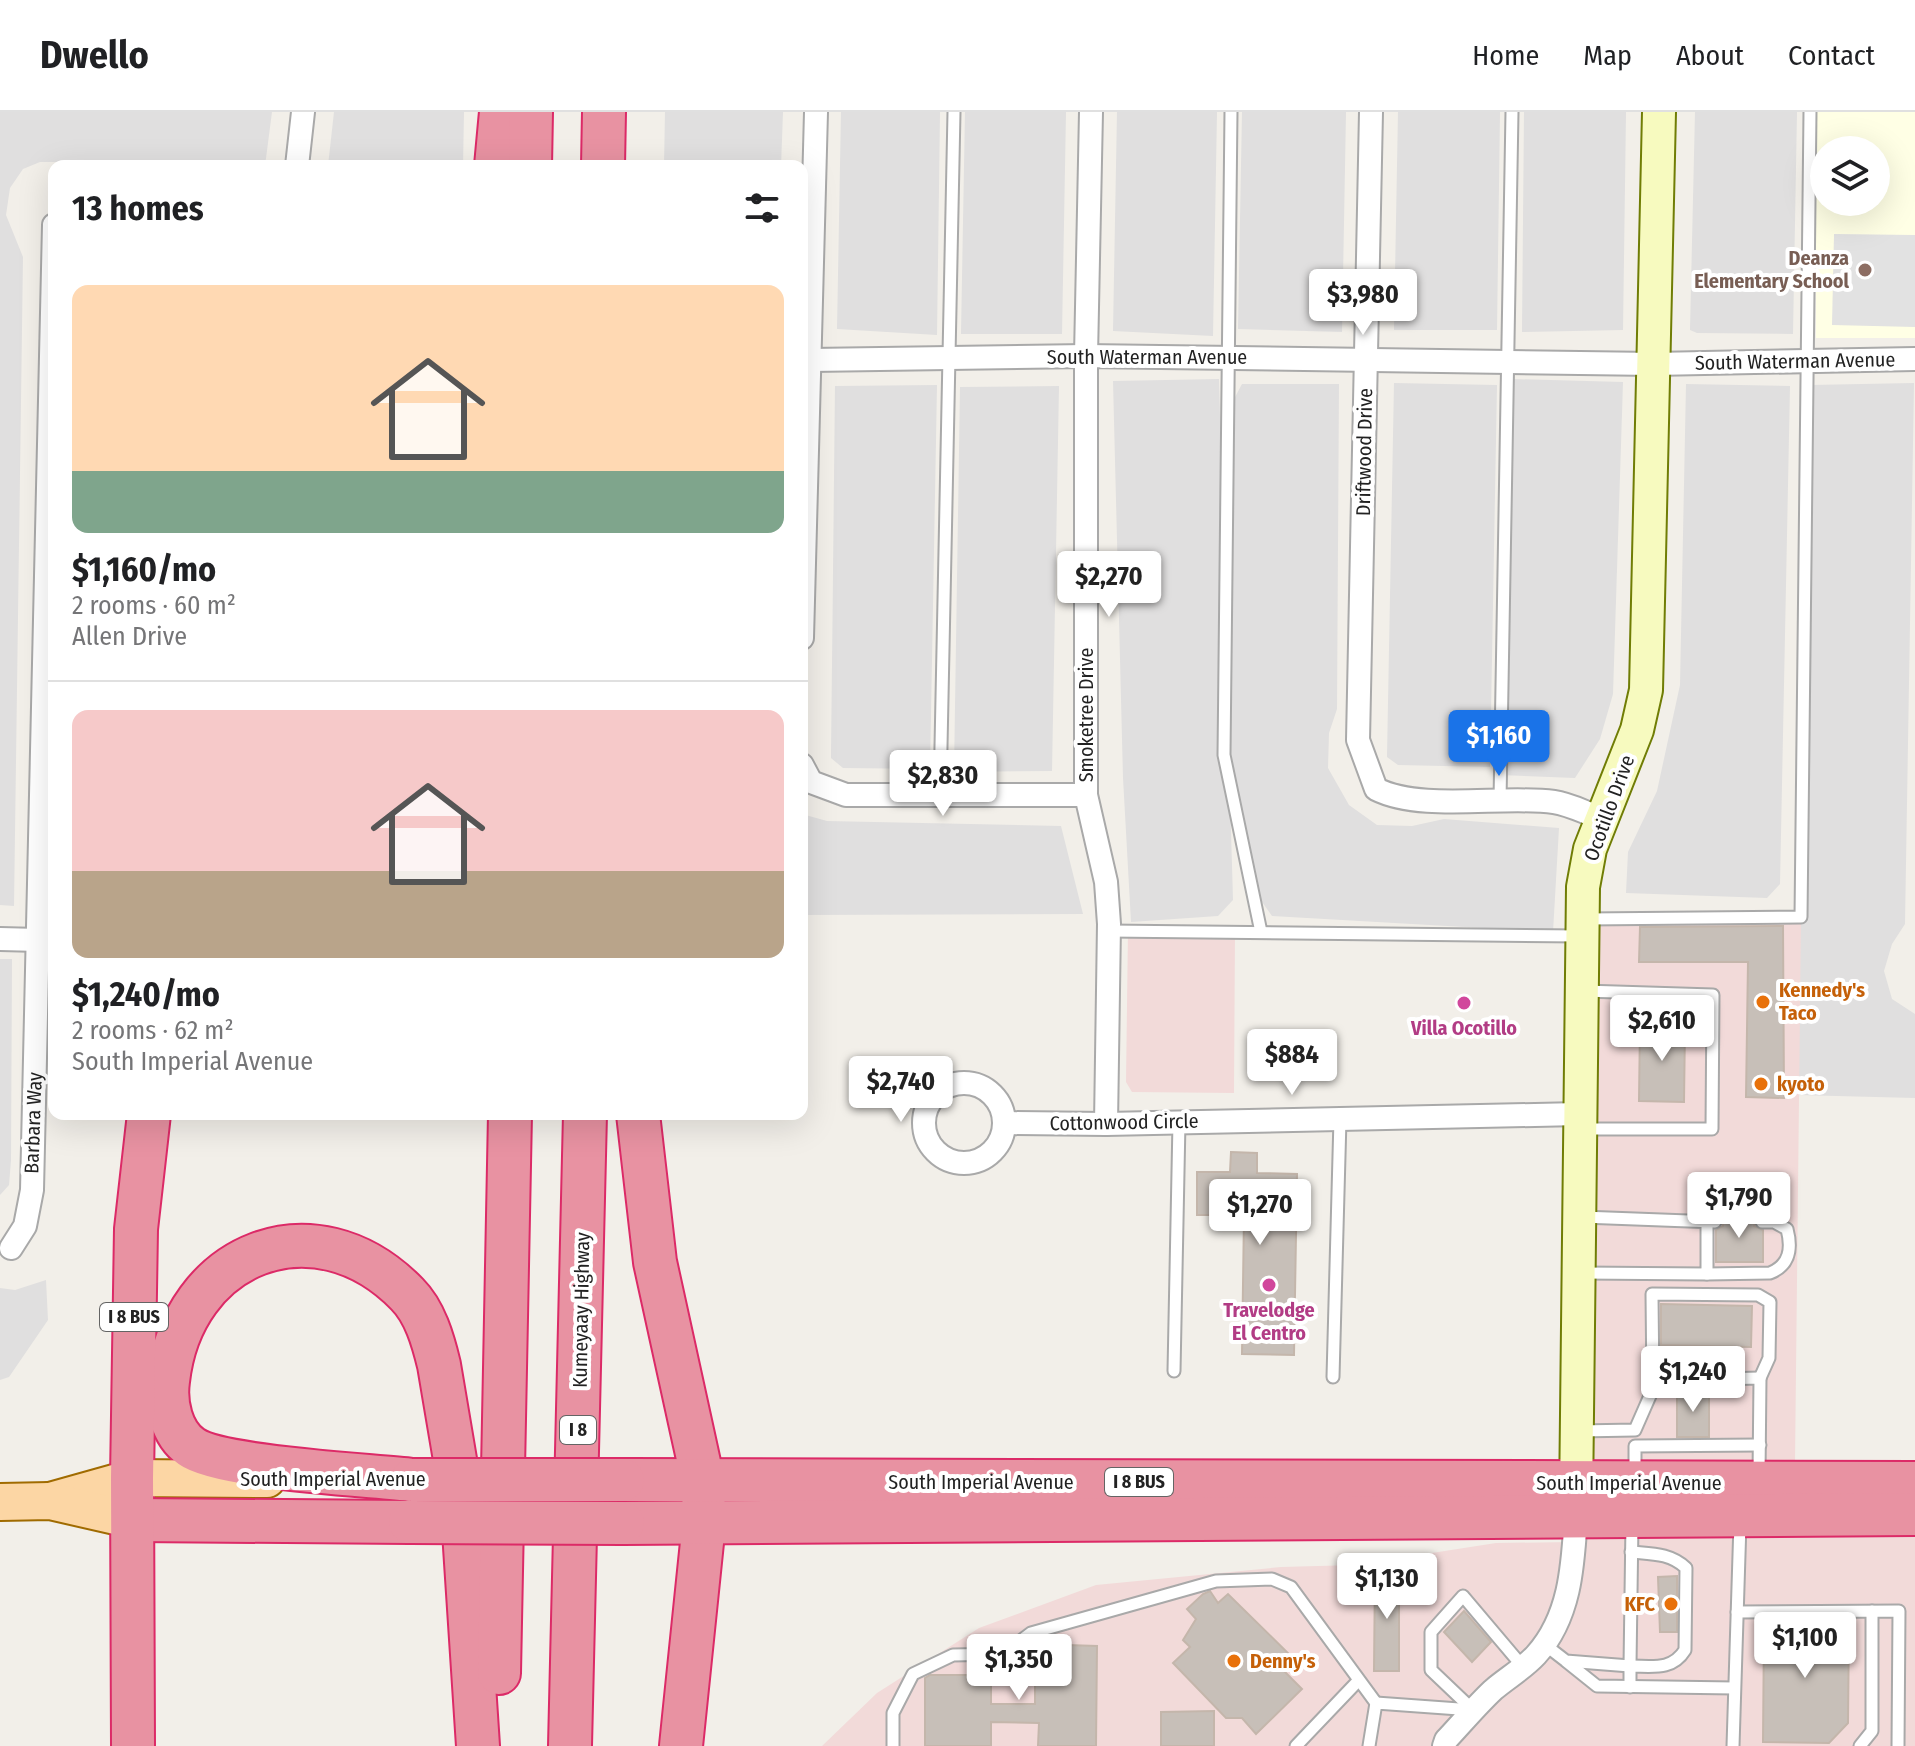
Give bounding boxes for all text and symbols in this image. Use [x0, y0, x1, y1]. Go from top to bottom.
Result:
text: Dwello [40, 32, 149, 78]
text: Home [1472, 39, 1539, 72]
text: Map [1583, 39, 1632, 72]
text: About [1676, 39, 1744, 72]
text: Contact [1788, 39, 1875, 72]
map controls [1810, 136, 1890, 216]
button: layers [1810, 136, 1890, 216]
icon: filters [740, 186, 784, 230]
text: 13 homes [72, 188, 204, 229]
place label: Deanza Elementary School [1694, 246, 1850, 293]
marker: Deanza Elementary School [1856, 261, 1874, 279]
pin: $3,980 [1298, 269, 1428, 337]
text: $3,980 [1327, 279, 1399, 310]
icon: home [356, 337, 500, 481]
street label: South Waterman Avenue [1047, 345, 1247, 369]
street label: South Waterman Avenue [1695, 347, 1895, 375]
street label: Driftwood Drive [1351, 388, 1377, 516]
text: $1,160/mo [72, 549, 216, 590]
pin: $2,270 [1044, 551, 1174, 619]
text: $2,270 [1075, 561, 1143, 592]
text: 2 rooms · 60 m² [72, 590, 236, 621]
text: Allen Drive [72, 621, 187, 652]
street label: Smoketree Drive [1074, 648, 1098, 782]
pin: $1,160 [1434, 710, 1564, 778]
text: $1,160 [1466, 720, 1532, 751]
pin: $2,830 [878, 750, 1008, 818]
street label: Ocotillo Drive [1579, 752, 1639, 864]
text: $2,830 [908, 760, 978, 791]
icon: home [356, 762, 500, 906]
text: $1,240/mo [72, 974, 220, 1015]
place label: Kennedy's Taco [1779, 978, 1865, 1025]
marker: Kennedy's Taco [1754, 993, 1772, 1011]
marker: Villa Ocotillo [1455, 994, 1473, 1012]
pin: $2,610 [1597, 995, 1727, 1063]
text: $2,610 [1628, 1005, 1696, 1036]
text: 2 rooms · 62 m² [72, 1015, 234, 1046]
place label: Villa Ocotillo [1410, 1016, 1517, 1040]
pin: $884 [1245, 1029, 1339, 1097]
text: $884 [1265, 1039, 1319, 1070]
text: South Imperial Avenue [72, 1046, 313, 1077]
pin: $2,740 [836, 1056, 966, 1124]
text: $2,740 [867, 1066, 935, 1097]
street label: Barbara Way [19, 1072, 47, 1174]
place label: kyoto [1777, 1072, 1825, 1096]
marker: kyoto [1752, 1075, 1770, 1093]
street label: Cottonwood Circle [1049, 1109, 1199, 1135]
pin: $1,790 [1674, 1172, 1804, 1240]
pin: $1,270 [1195, 1179, 1325, 1247]
text: $1,790 [1705, 1182, 1773, 1213]
text: $1,270 [1227, 1189, 1293, 1220]
street label: Kumeyaay Highway [568, 1232, 594, 1388]
marker: Travelodge El Centro [1260, 1276, 1278, 1294]
place label: Travelodge El Centro [1223, 1298, 1315, 1345]
road number: I 8 BUS [100, 1303, 168, 1331]
pin: $1,240 [1628, 1346, 1758, 1414]
text: $1,240 [1659, 1356, 1727, 1387]
road number: I 8 [560, 1416, 596, 1444]
street label: South Imperial Avenue [240, 1467, 426, 1491]
road number: I 8 BUS [1105, 1468, 1173, 1496]
street label: South Imperial Avenue [888, 1470, 1074, 1494]
street label: South Imperial Avenue [1536, 1471, 1722, 1495]
pin: $1,130 [1322, 1553, 1452, 1621]
text: $1,130 [1355, 1563, 1419, 1594]
place label: KFC [1624, 1592, 1656, 1616]
marker: KFC [1662, 1595, 1680, 1613]
pin: $1,100 [1740, 1612, 1870, 1680]
text: $1,100 [1772, 1622, 1838, 1653]
pin: $1,350 [954, 1634, 1084, 1702]
text: $1,350 [985, 1644, 1053, 1675]
place label: Denny's [1250, 1649, 1316, 1673]
marker: Denny's [1225, 1652, 1243, 1670]

